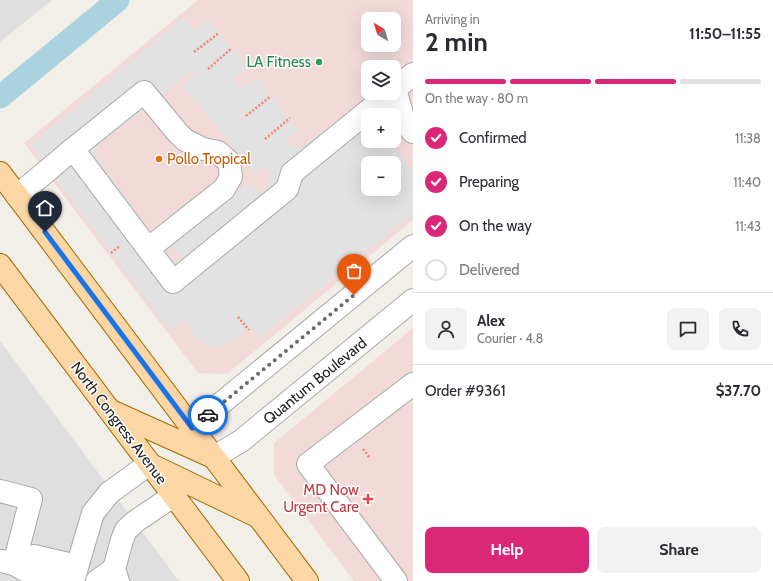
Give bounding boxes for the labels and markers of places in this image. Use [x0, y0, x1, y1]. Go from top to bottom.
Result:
place label: LA Fitness [246, 53, 311, 71]
marker: LA Fitness [314, 57, 324, 67]
place label: Pollo Tropical [167, 150, 251, 168]
marker: Pollo Tropical [154, 154, 164, 164]
pin [28, 191, 62, 232]
pin [337, 254, 371, 295]
place label: MD Now Urgent Care [283, 481, 359, 516]
marker: MD Now Urgent Care [362, 493, 374, 505]

